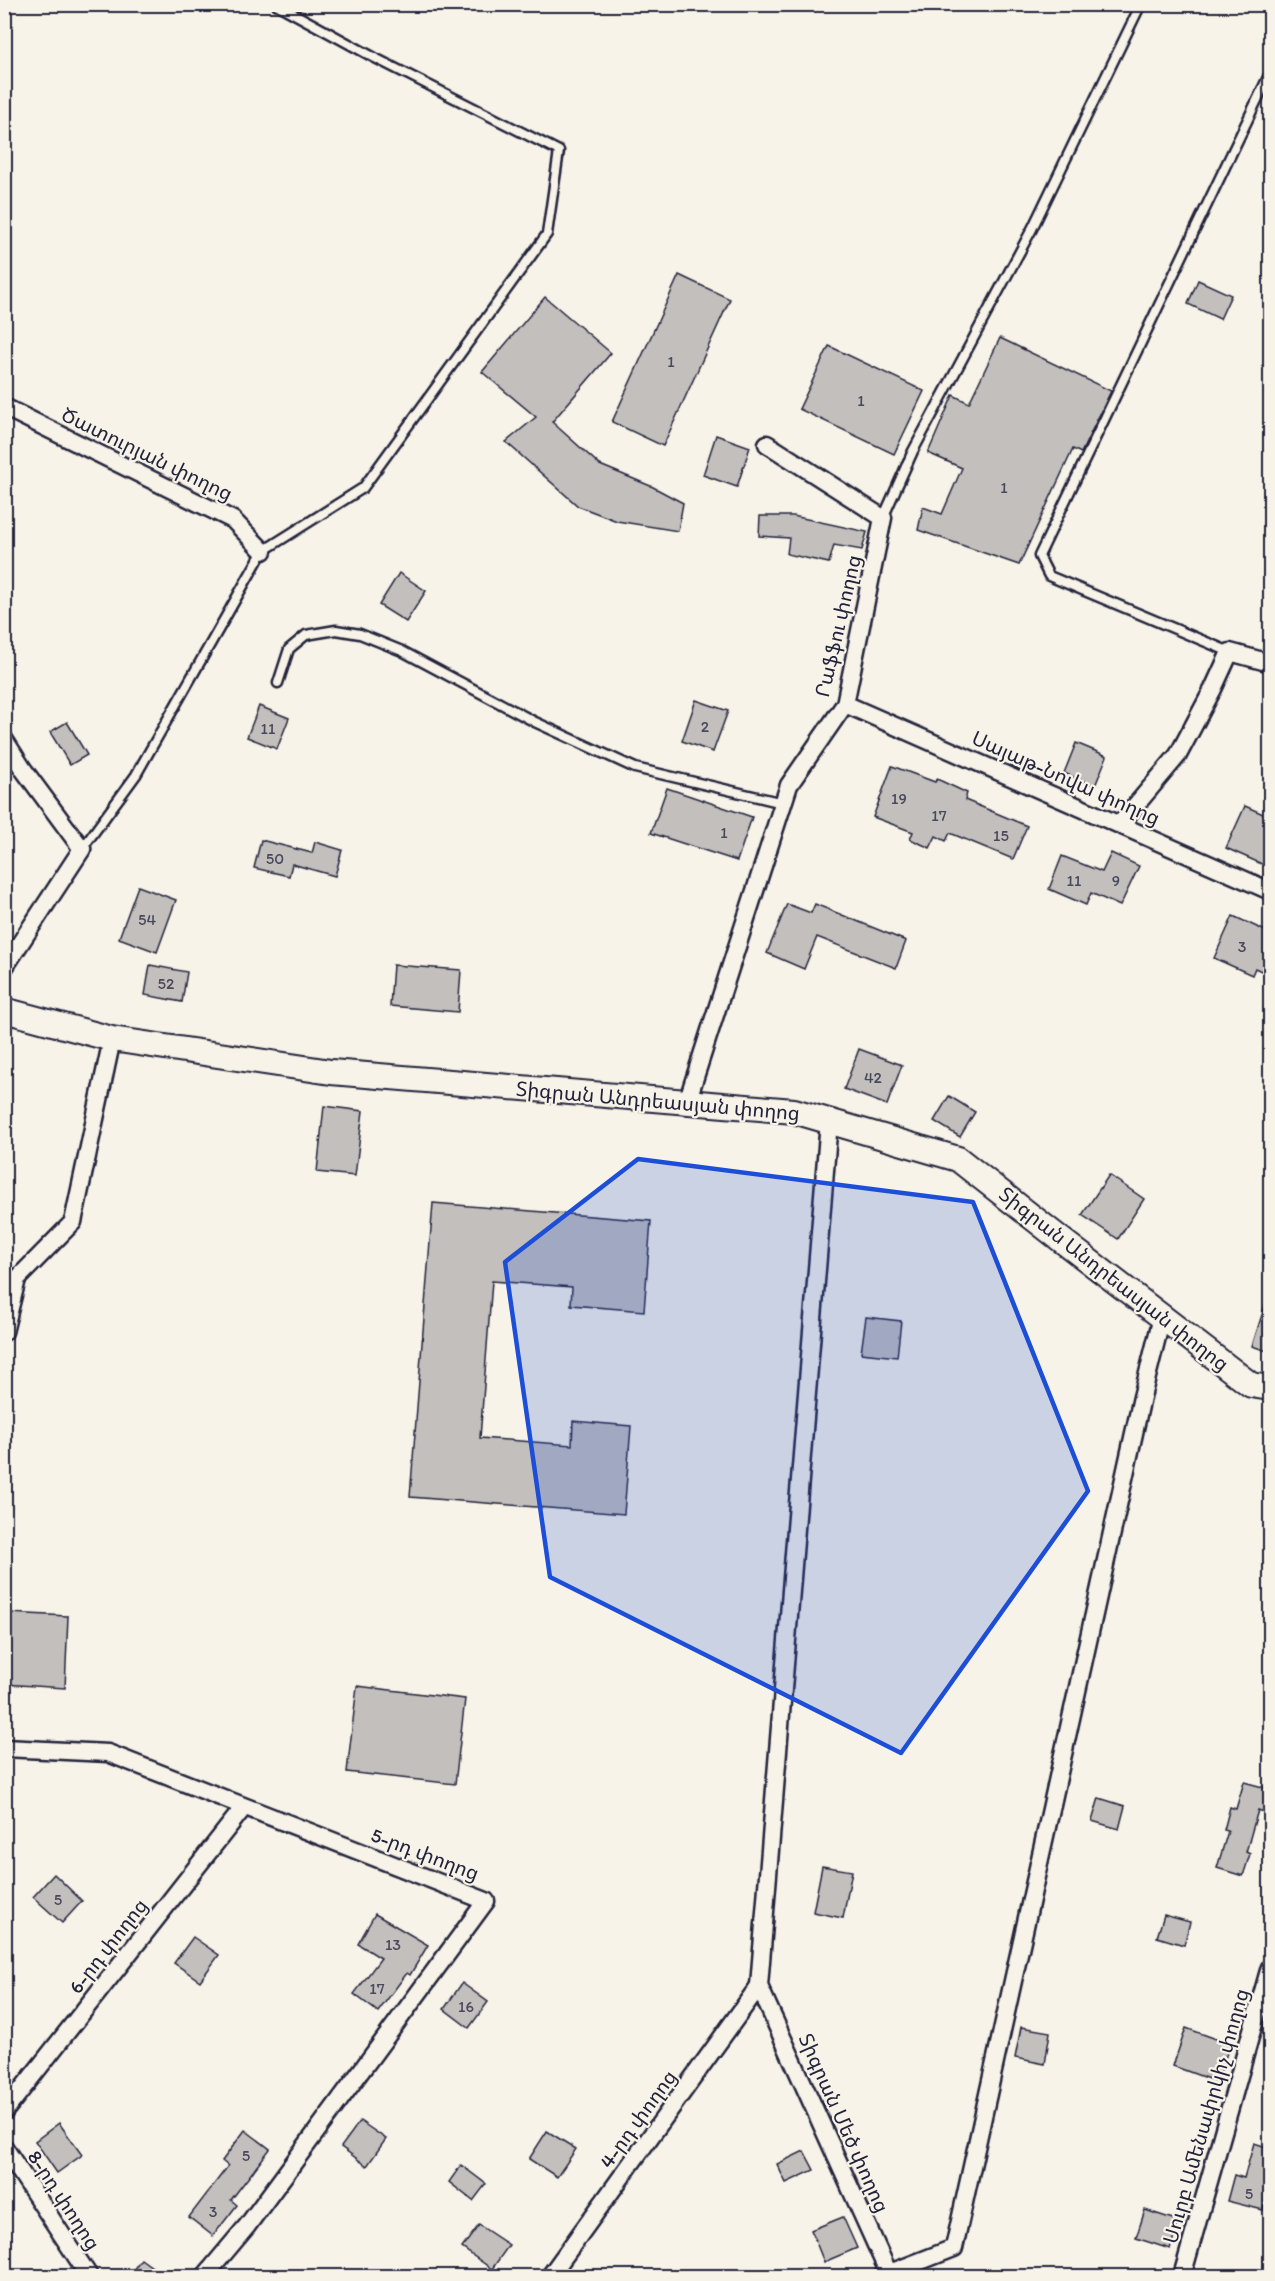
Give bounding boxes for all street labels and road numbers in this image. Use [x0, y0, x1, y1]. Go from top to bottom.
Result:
street label: Ծատուրյան փողոց [58, 402, 236, 506]
street label: Րաֆֆու փողոց [810, 553, 866, 699]
street label: Սայաթ-Նովա փողոց [968, 726, 1164, 830]
street label: Տիգրան Անդրեասյան փողոց [515, 1077, 801, 1125]
street label: Տիգրան Անդրեասյան փողոց [994, 1182, 1234, 1376]
street label: 5-րդ փողոց [368, 1822, 482, 1886]
street label: 6-րդ փողոց [64, 1894, 152, 1998]
street label: Սուրբ Ամենափրկիչ փողոց [1158, 1986, 1254, 2246]
street label: Տիգրան Մեծ փողոց [794, 2030, 894, 2216]
street label: 4-րդ փողոց [594, 2065, 682, 2173]
street label: 8-րդ փողոց [23, 2146, 105, 2254]

